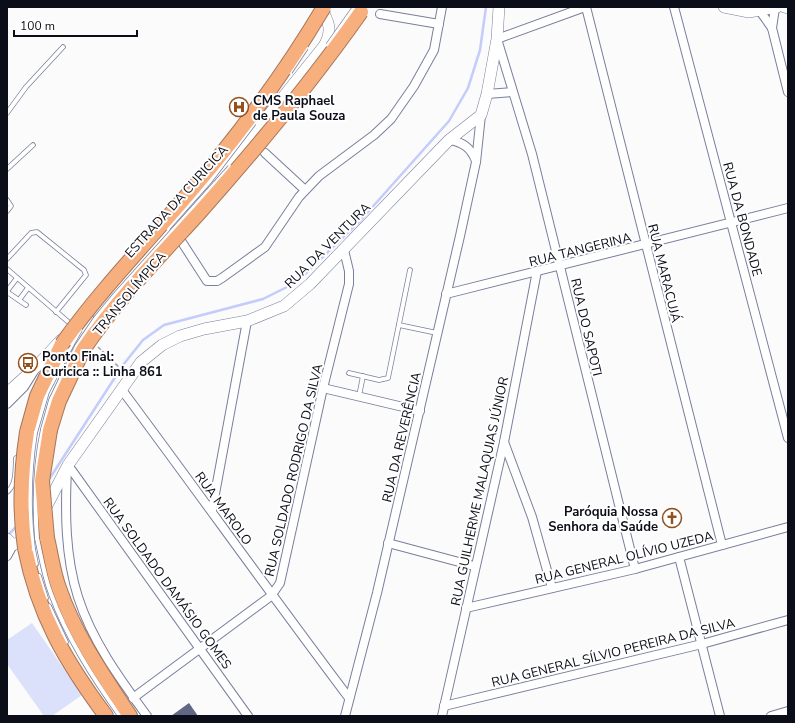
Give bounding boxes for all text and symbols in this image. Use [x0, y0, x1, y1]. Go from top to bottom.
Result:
scale bar [14, 12, 137, 38]
text: 100 m [20, 18, 55, 34]
place label: CMS Raphael de Paula Souza [253, 92, 345, 125]
hospital icon: CMS Raphael de Paula Souza [228, 96, 250, 118]
street label: ESTRADA DA CURICICA [121, 141, 233, 262]
street label: RUA DA BONDADE [718, 160, 766, 278]
street label: RUA DA VENTURA [281, 198, 375, 293]
street label: RUA MARACUJÁ [643, 222, 686, 325]
street label: RUA TANGERINA [527, 228, 634, 271]
street label: TRANSOLÍMPICA [89, 247, 171, 339]
street label: RUA DO SAPOTI [566, 276, 606, 378]
place label: Ponto Final: Curicica :: Linha 861 [42, 348, 163, 381]
bus stop icon: Ponto Final: Curicica :: Linha 861 [17, 352, 39, 374]
street label: RUA SOLDADO RODRIGO DA SILVA [261, 361, 327, 578]
street label: RUA DA REVERÊNCIA [377, 369, 426, 504]
street label: RUA GUILHERME MALAQUIAS JÚNIOR [446, 374, 513, 607]
street label: RUA MAROLO [190, 468, 256, 549]
street label: RUA SOLDADO DAMÁSIO GOMES [99, 494, 236, 673]
place label: Paróquia Nossa Senhora da Saúde [548, 503, 658, 536]
church icon: Paróquia Nossa Senhora da Saúde [661, 507, 683, 529]
street label: RUA GENERAL OLÍVIO UZEDA [533, 526, 716, 589]
street label: RUA GENERAL SÍLVIO PEREIRA DA SILVA [489, 613, 737, 692]

